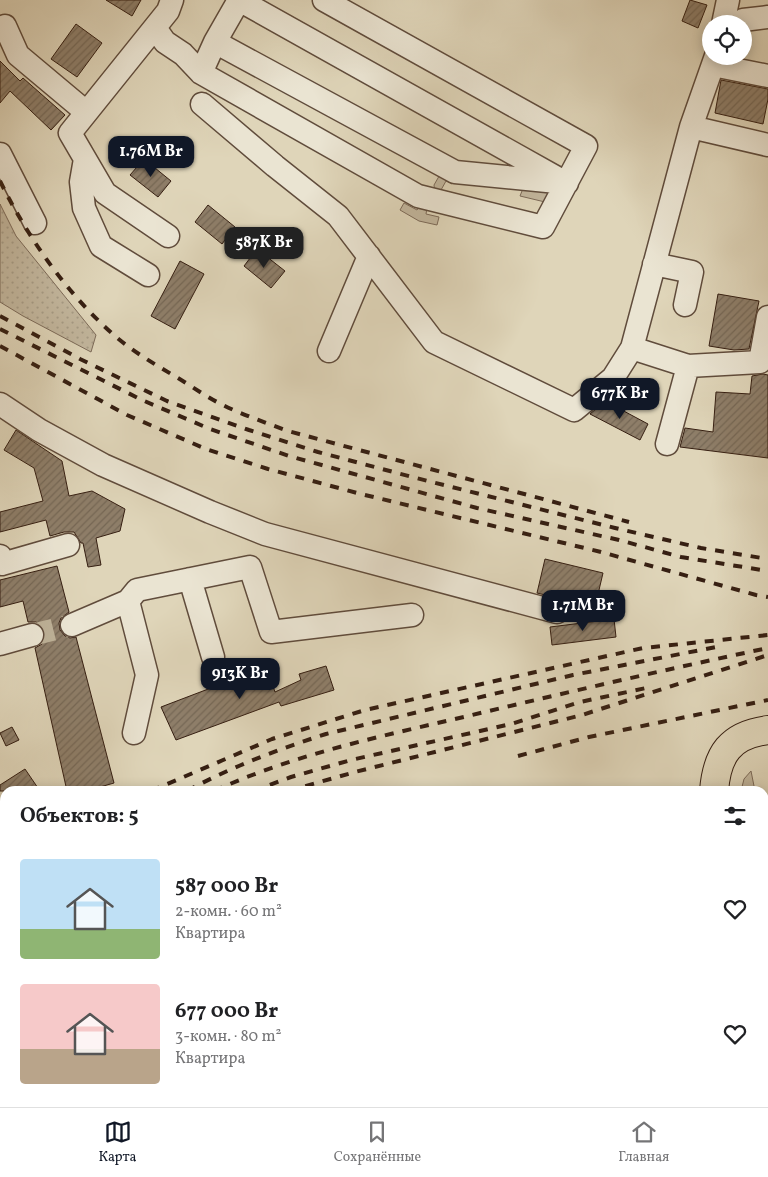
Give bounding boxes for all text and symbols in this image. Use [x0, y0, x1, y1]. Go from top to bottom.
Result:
map controls [702, 15, 752, 65]
button: locate [702, 15, 752, 65]
pin: 1.76M Br [99, 136, 203, 178]
text: 1.76M Br [119, 141, 183, 163]
pin: 587K Br [218, 226, 310, 269]
text: 587K Br [235, 232, 293, 254]
pin: 677K Br [574, 378, 666, 420]
text: 677K Br [591, 383, 649, 405]
pin: 1.71M Br [531, 590, 635, 632]
text: 1.71M Br [552, 595, 614, 617]
pin: 913K Br [194, 658, 286, 700]
text: 913K Br [212, 663, 268, 685]
text: Объектов: 5 [20, 802, 139, 831]
icon: filters [721, 802, 749, 830]
text: 587 000 Br [175, 872, 278, 901]
icon: home [60, 879, 120, 939]
icon: heart [721, 895, 749, 923]
text: 2-комн. · 60 m² [175, 901, 282, 923]
text: Квартира [175, 923, 245, 945]
text: 677 000 Br [175, 997, 278, 1026]
icon: home [60, 1004, 120, 1064]
icon: heart [721, 1020, 749, 1048]
text: 3-комн. · 80 m² [175, 1026, 282, 1048]
text: Квартира [175, 1048, 245, 1070]
tab: Карта [99, 1118, 137, 1167]
tab: Сохранённые [334, 1118, 421, 1167]
tab: Главная [618, 1118, 669, 1167]

